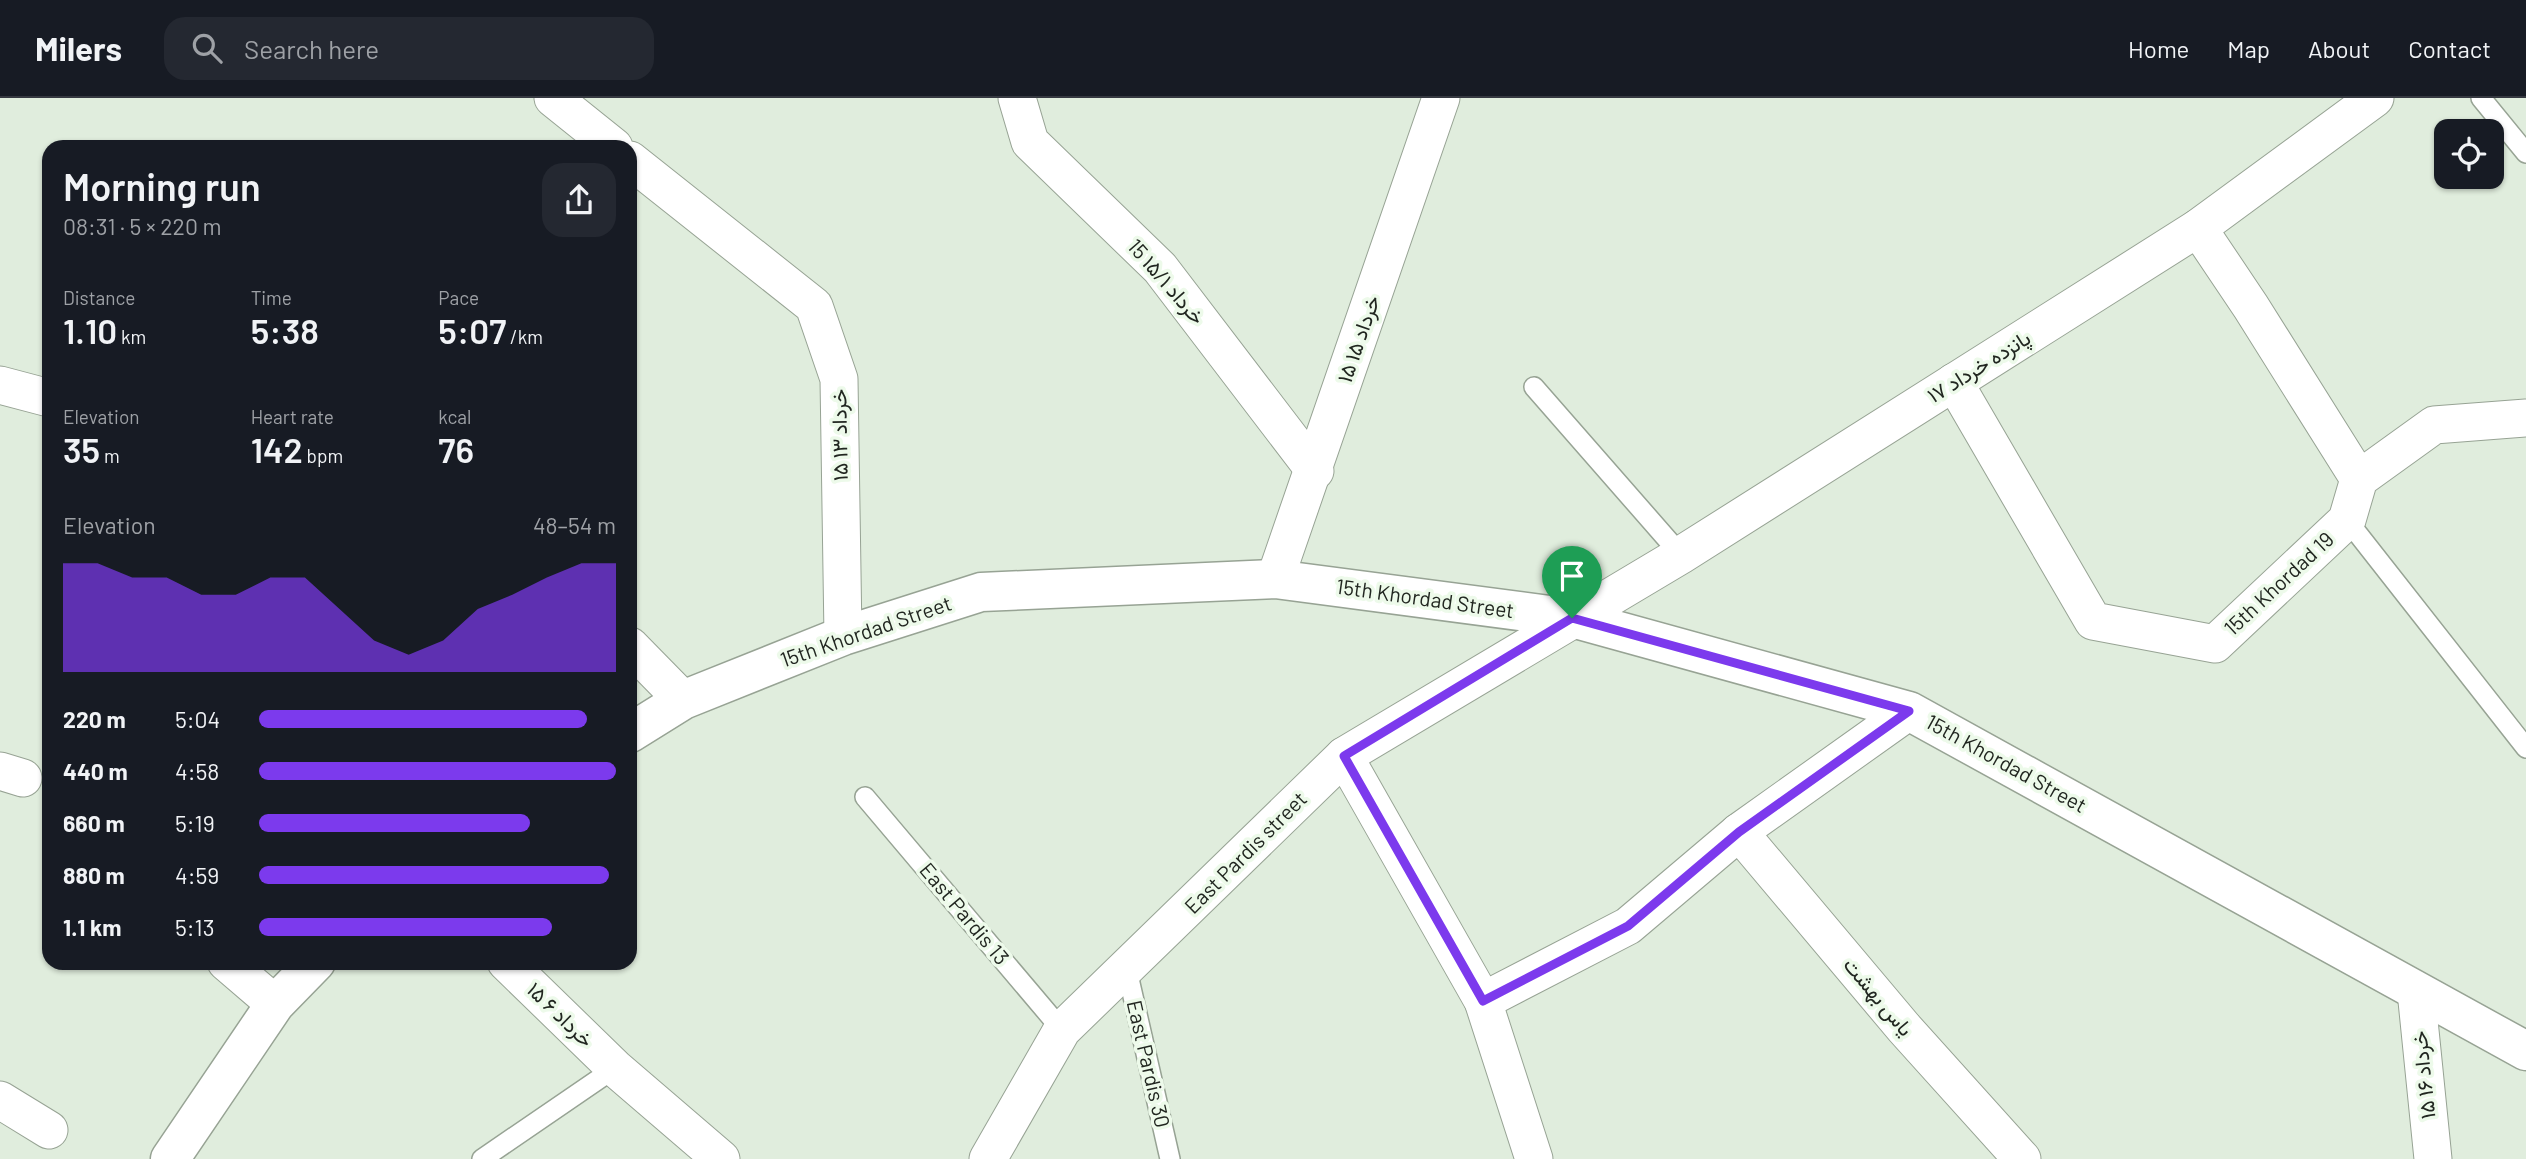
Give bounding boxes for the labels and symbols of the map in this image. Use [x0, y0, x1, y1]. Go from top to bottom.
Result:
street label: 15 خرداد ۱۵/۱ [1122, 233, 1211, 330]
street label: ۱۵ خرداد ۱۵ [1331, 292, 1386, 386]
street label: پانزده خرداد ۱۷ [1922, 324, 2036, 410]
street label: ۱۵ خرداد ۱۳ [825, 389, 854, 481]
street label: 15th Khordad 19 [2218, 526, 2338, 640]
pin [1542, 546, 1602, 618]
street label: 15th Khordad Street [1335, 573, 1516, 622]
street label: 15th Khordad Street [777, 590, 954, 672]
street label: 15th Khordad Street [1922, 708, 2091, 817]
street label: East Pardis street [1179, 786, 1311, 918]
street label: East Pardis 13 [915, 857, 1015, 969]
street label: یاس بهشت [1838, 952, 1919, 1042]
street label: ۱۵ خرداد ۶ [521, 976, 599, 1053]
street label: East Pardis 30 [1123, 998, 1176, 1130]
street label: ۱۵ خرداد ۱۶ [2405, 1030, 2442, 1121]

